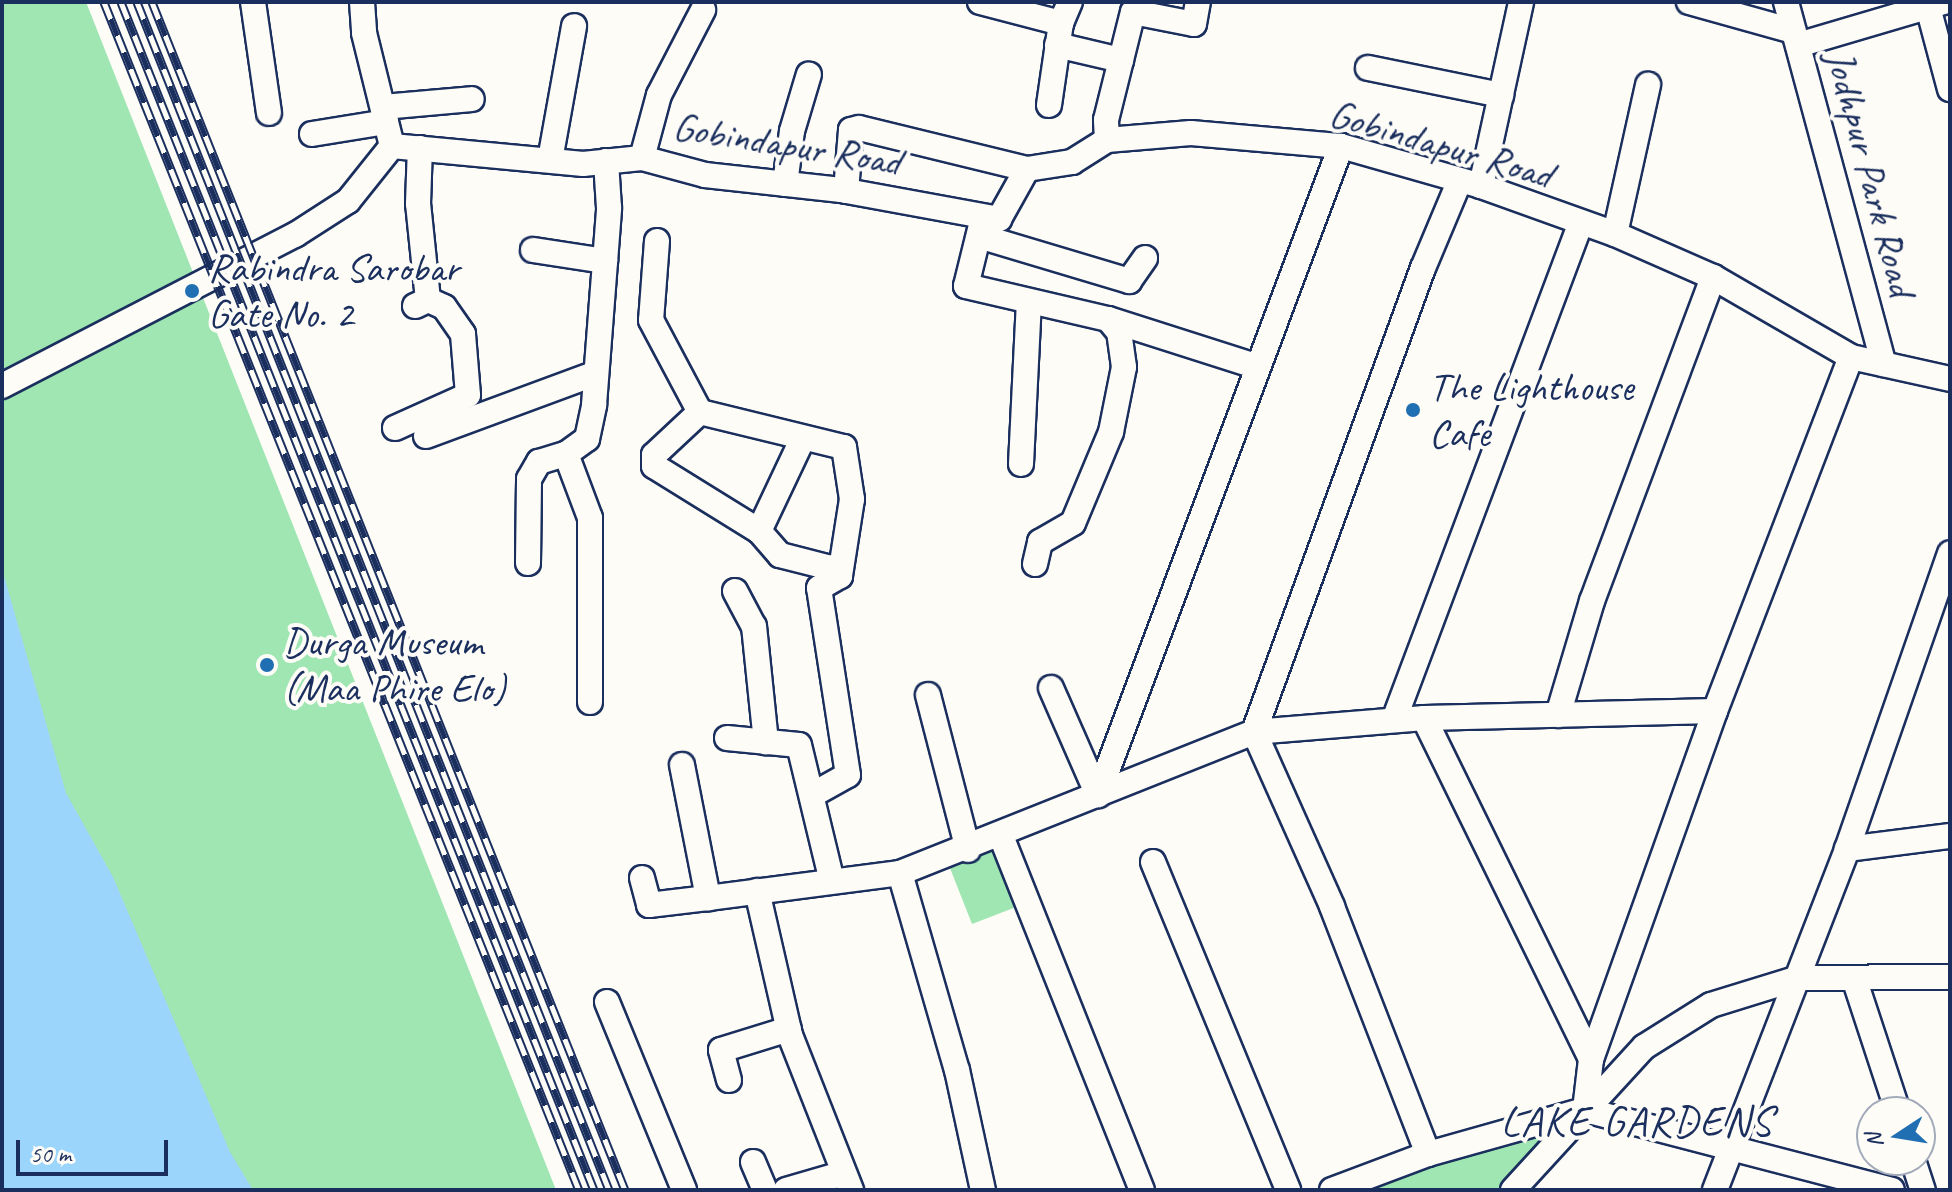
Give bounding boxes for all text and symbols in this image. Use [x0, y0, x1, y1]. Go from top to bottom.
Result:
street label: Jodhpur Park Road [1815, 44, 1927, 302]
street label: Gobindapur Road [1324, 89, 1558, 199]
street label: Gobindapur Road [670, 102, 904, 186]
place label: Rabindra Sarobar Gate No. 2 [208, 244, 459, 338]
marker: Rabindra Sarobar Gate No. 2 [183, 282, 201, 300]
place label: The Lighthouse Cafe [1429, 363, 1634, 457]
marker: The Lighthouse Cafe [1404, 401, 1422, 419]
place label: Durga Museum (Maa Phire Elo) [283, 618, 506, 712]
marker: Durga Museum (Maa Phire Elo) [258, 656, 276, 674]
north arrow [1856, 1096, 1936, 1176]
district label: LAKE GARDENS [1502, 1097, 1772, 1147]
scale bar [20, 1124, 172, 1174]
text: N [1859, 1131, 1890, 1150]
text: 50 m [30, 1139, 71, 1169]

